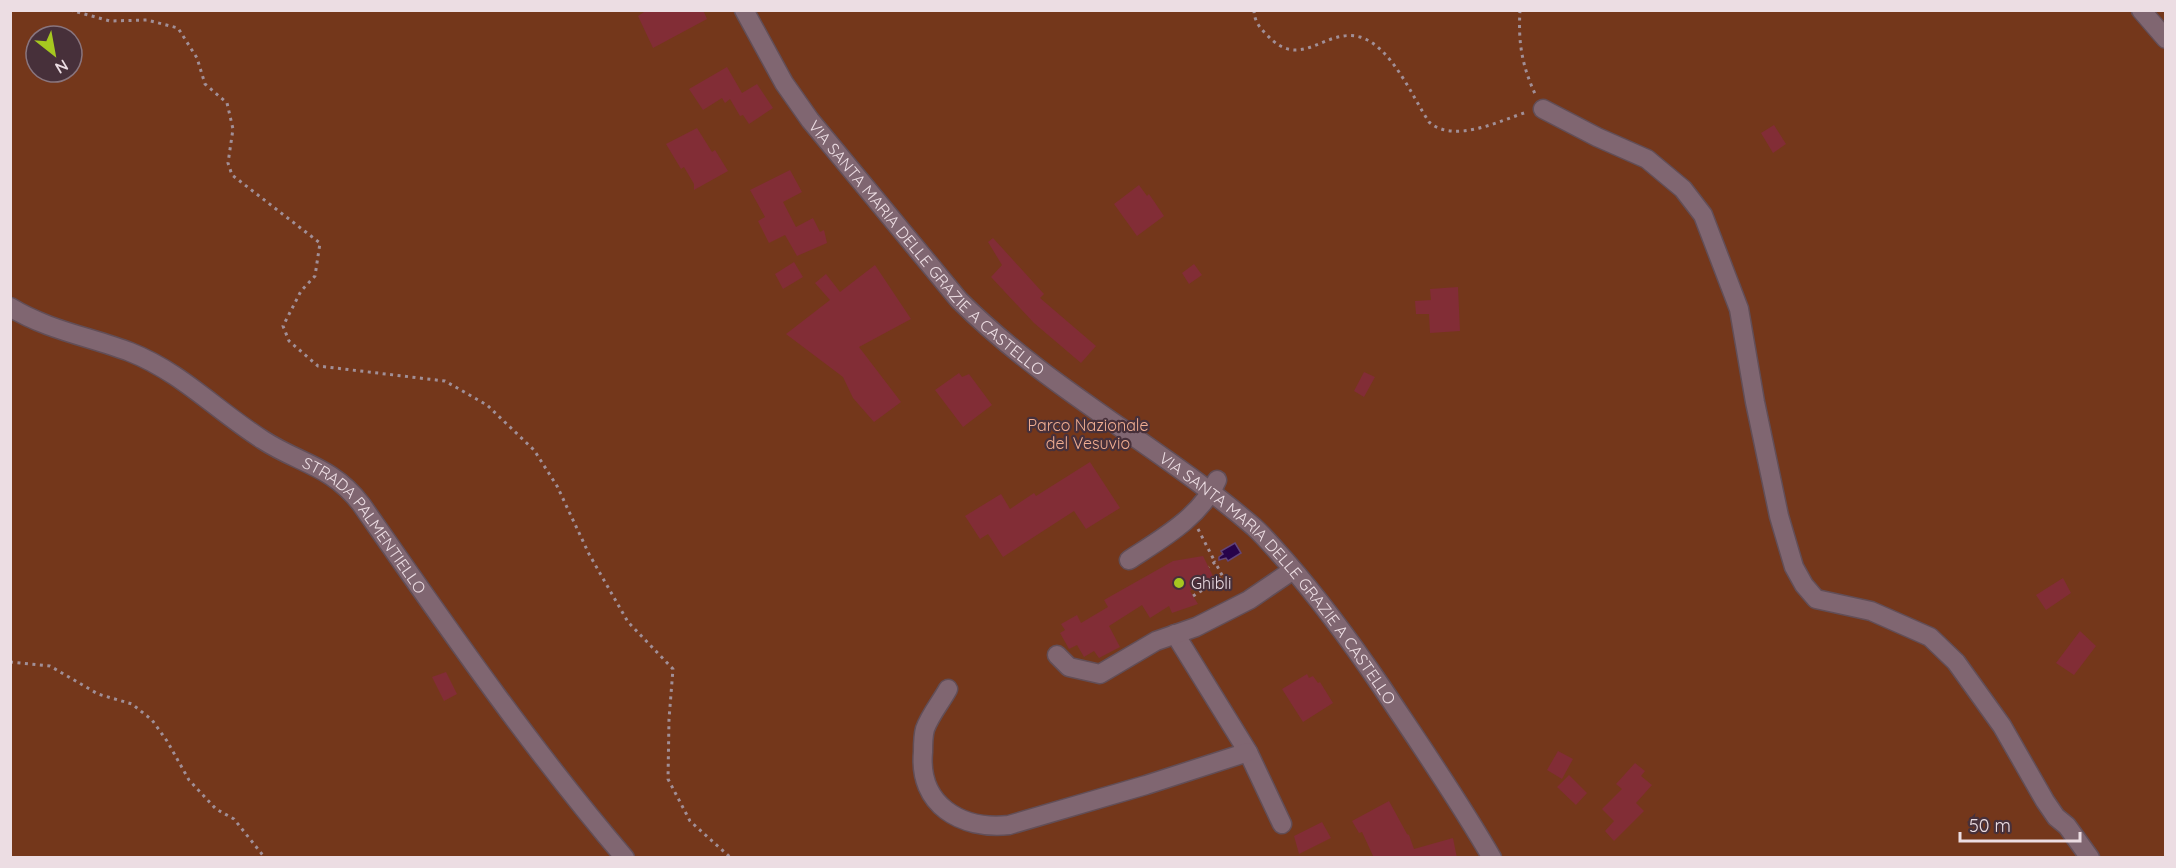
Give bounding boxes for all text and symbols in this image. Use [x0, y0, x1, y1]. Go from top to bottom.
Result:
north arrow [24, 24, 84, 84]
text: N [52, 55, 72, 78]
street label: VIA SANTA MARIA DELLE GRAZIE A CASTELLO [804, 116, 1049, 380]
park label: Parco Nazionale del Vesuvio [1028, 415, 1148, 453]
street label: VIA SANTA MARIA DELLE GRAZIE A CASTELLO [1155, 448, 1400, 708]
street label: STRADA PALMENTIELLO [299, 452, 431, 598]
place label: Ghibli [1191, 573, 1231, 593]
marker: Ghibli [1172, 576, 1186, 590]
scale bar [1960, 805, 2080, 843]
text: 50 m [1969, 814, 2011, 837]

